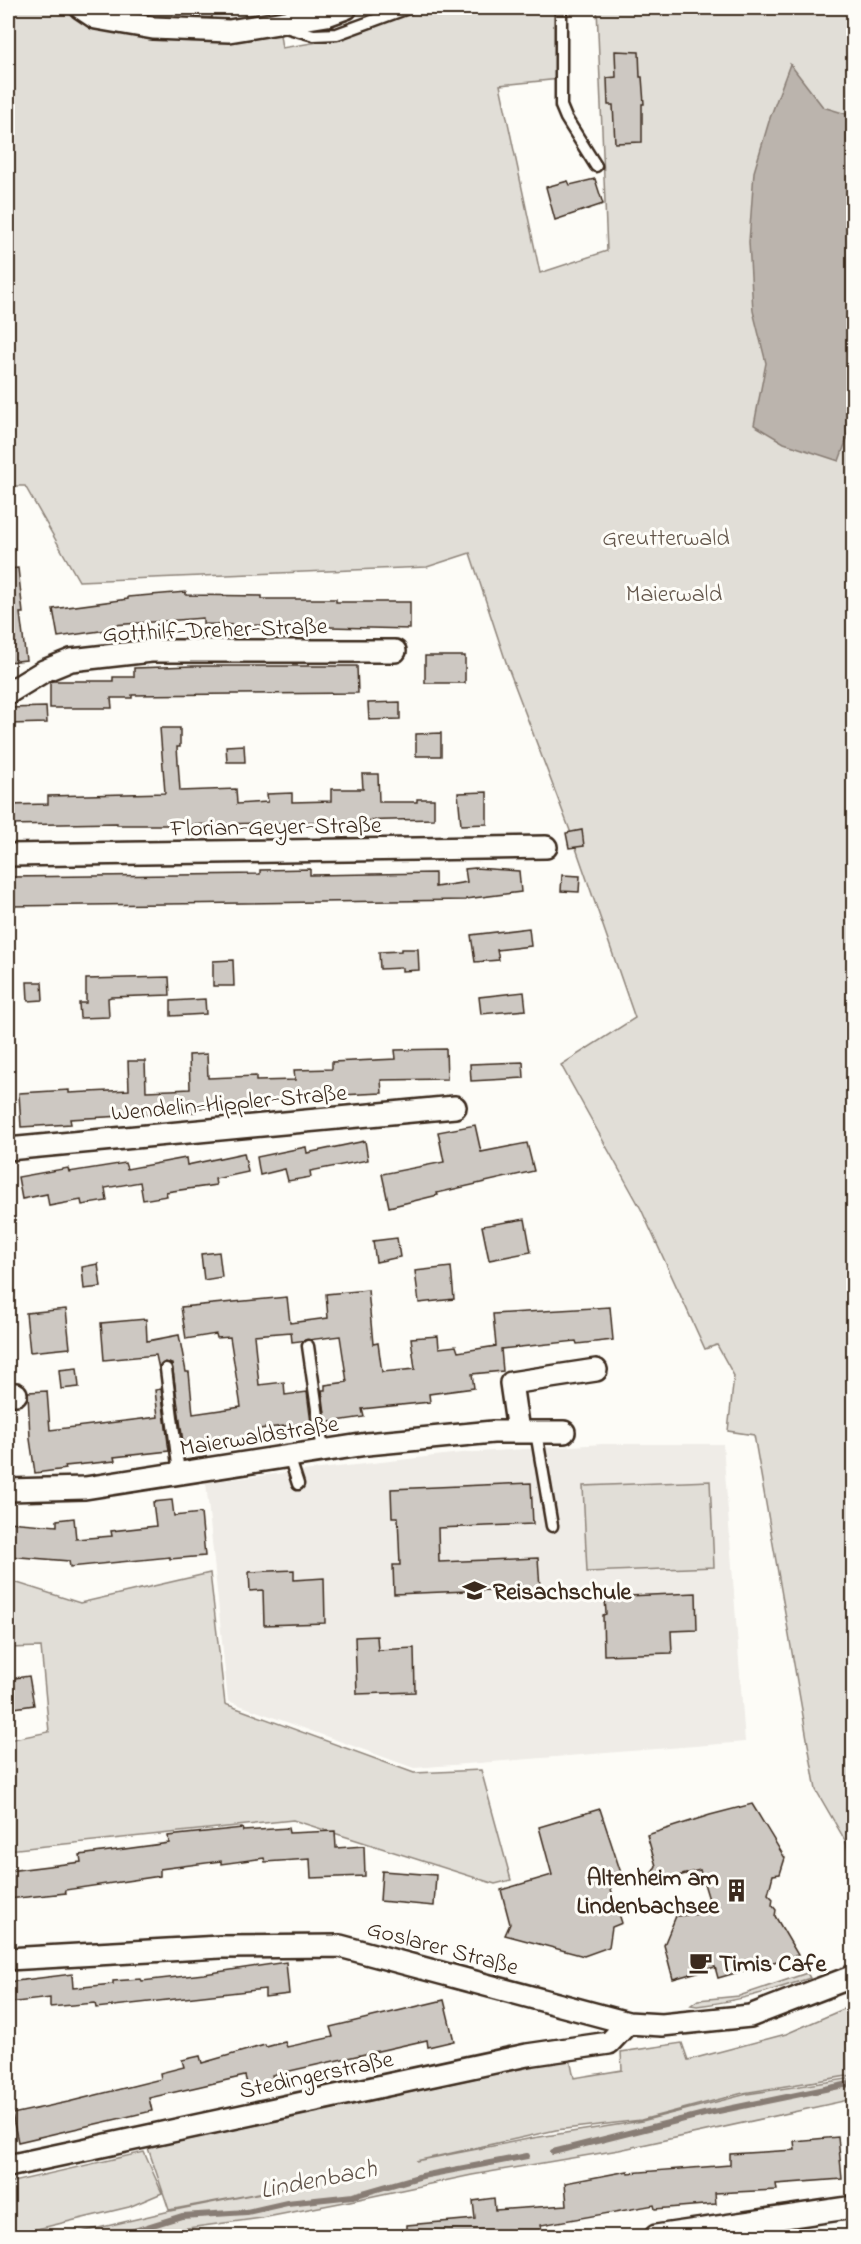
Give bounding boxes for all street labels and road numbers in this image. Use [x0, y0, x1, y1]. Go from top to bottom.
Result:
street label: Gotthilf-Dreher-Straße [102, 610, 328, 653]
street label: Florian-Geyer-Straße [169, 809, 382, 849]
street label: Wendelin-Hippler-Straße [110, 1077, 349, 1132]
street label: Maierwaldstraße [178, 1408, 342, 1467]
street label: Goslarer Straße [363, 1912, 522, 1987]
street label: Stedingerstraße [236, 2043, 397, 2110]

